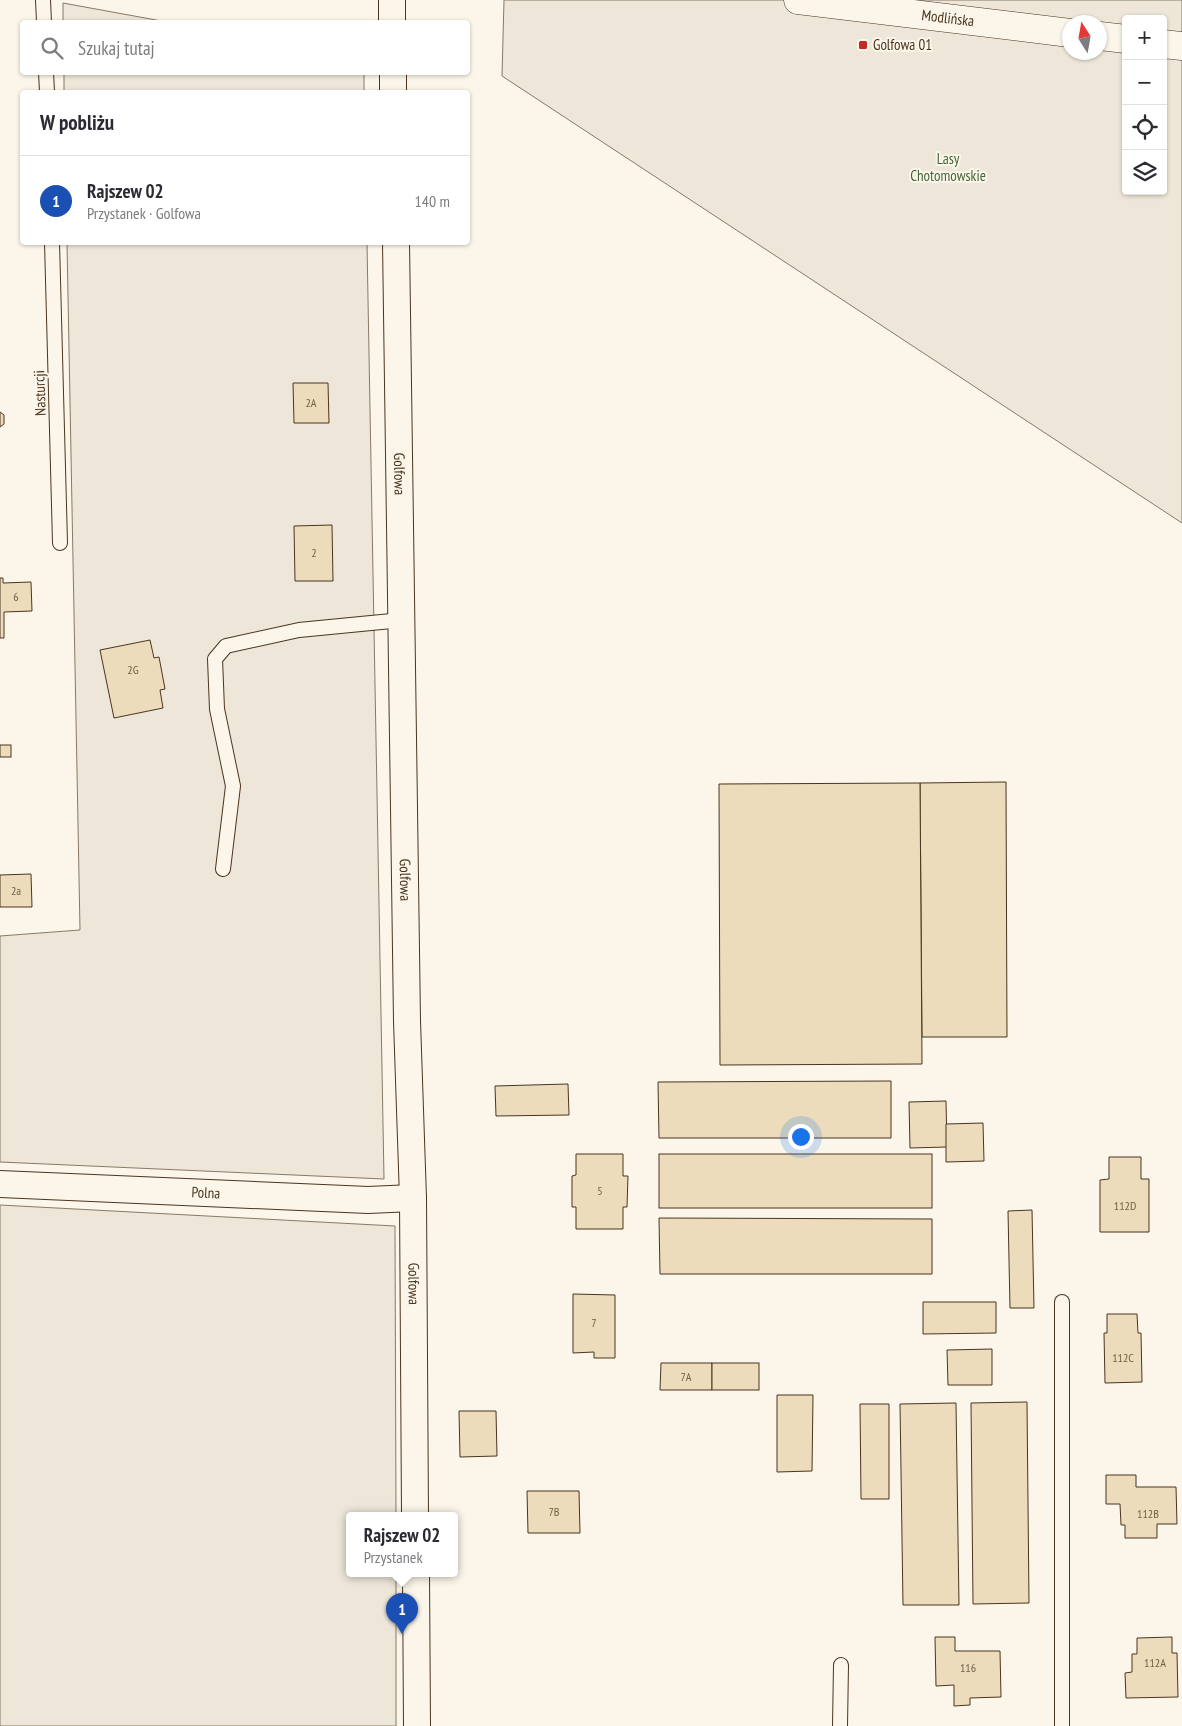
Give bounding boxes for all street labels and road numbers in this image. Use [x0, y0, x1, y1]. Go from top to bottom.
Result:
street label: Modlińska [921, 5, 975, 30]
street label: Nasturcji [29, 370, 50, 416]
street label: Golfowa [390, 453, 410, 495]
street label: Golfowa [396, 859, 415, 901]
street label: Polna [191, 1182, 221, 1203]
street label: Golfowa [404, 1263, 424, 1305]

